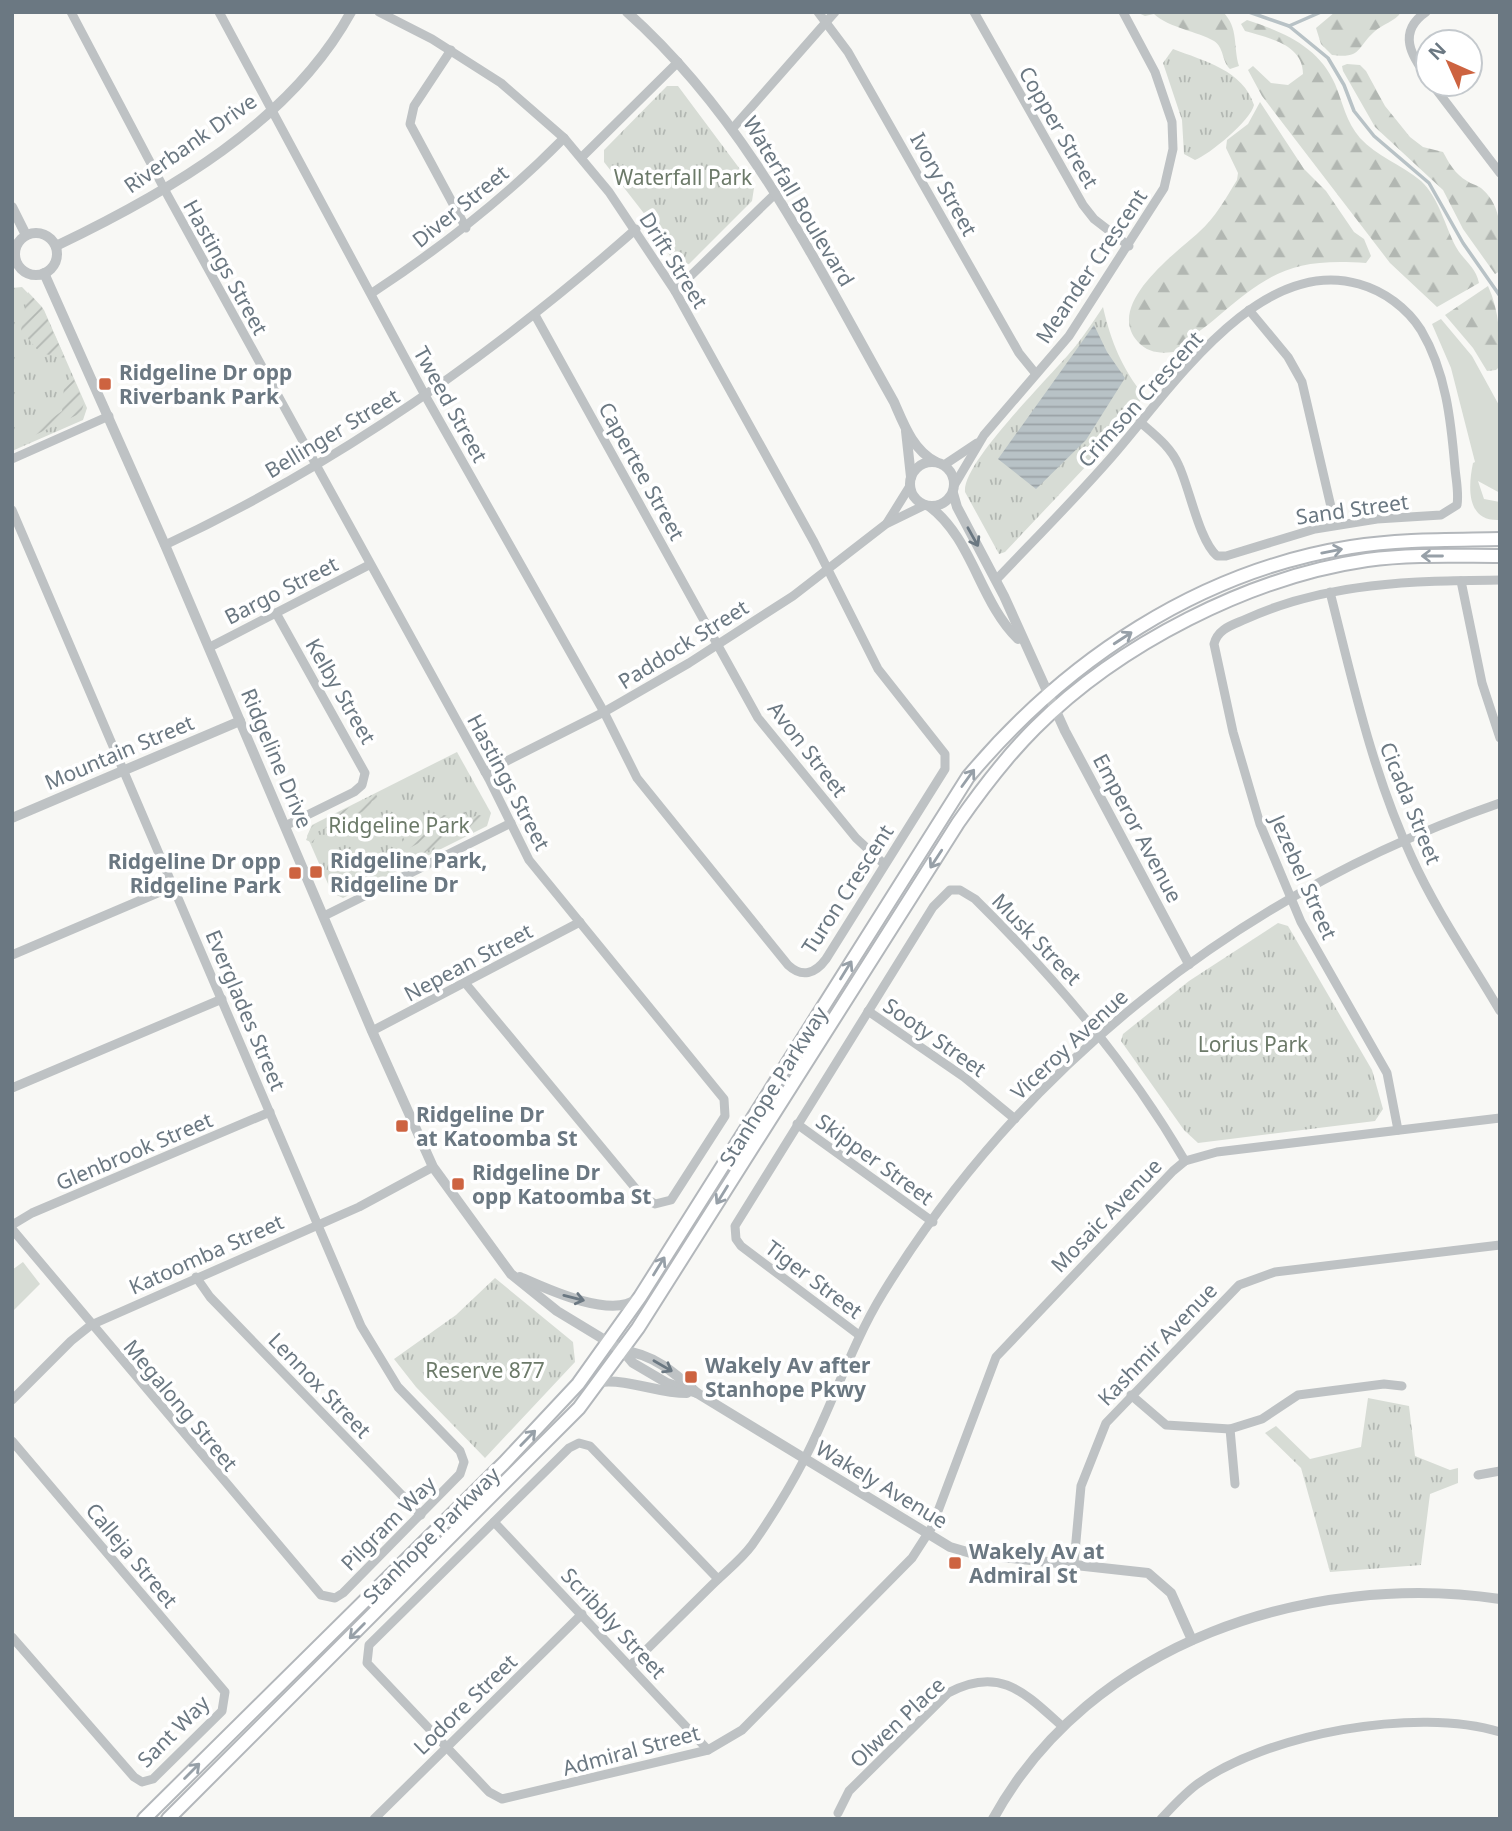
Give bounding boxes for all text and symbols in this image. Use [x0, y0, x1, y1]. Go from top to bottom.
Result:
north arrow [1414, 28, 1484, 98]
text: N [1422, 36, 1452, 66]
street label: Copper Street [1013, 61, 1105, 193]
street label: Riverbank Drive [118, 87, 262, 199]
street label: Waterfall Boulevard [737, 111, 861, 291]
street label: Ivory Street [904, 127, 984, 241]
street label: Diver Street [406, 158, 514, 253]
park label: Waterfall Park [614, 163, 753, 191]
street label: Meander Crescent [1029, 183, 1153, 349]
street label: Hastings Street [177, 194, 275, 340]
street label: Drift Street [633, 207, 715, 314]
street label: Crimson Crescent [1071, 325, 1209, 473]
street label: Tweed Street [408, 341, 495, 467]
place label: Ridgeline Dr opp Riverbank Park [119, 358, 292, 410]
marker: Ridgeline Dr opp Riverbank Park [97, 376, 113, 392]
street label: Bellinger Street [260, 382, 405, 484]
street label: Capertee Street [592, 397, 692, 545]
street label: Sand Street [1294, 487, 1410, 531]
one-way arrow [967, 526, 980, 547]
one-way arrow [1320, 543, 1343, 557]
street label: Bargo Street [220, 549, 343, 631]
one-way arrow [1420, 549, 1443, 563]
street label: Paddock Street [613, 593, 754, 695]
one-way arrow [1113, 631, 1132, 646]
street label: Kelby Street [299, 633, 383, 749]
street label: Ridgeline Drive [235, 684, 319, 832]
street label: Avon Street [762, 696, 854, 803]
street label: Mountain Street [40, 708, 198, 796]
street label: Hastings Street [461, 709, 557, 855]
street label: Cicada Street [1374, 738, 1448, 869]
street label: Emperor Avenue [1087, 749, 1189, 907]
one-way arrow [961, 769, 975, 788]
street label: Jezebel Street [1263, 809, 1344, 944]
park label: Ridgeline Park [328, 811, 471, 839]
street label: Turon Crescent [795, 819, 900, 959]
place label: Ridgeline Park, Ridgeline Dr [330, 846, 487, 898]
place label: Ridgeline Dr opp Ridgeline Park [108, 847, 282, 899]
one-way arrow [928, 848, 942, 868]
marker: Ridgeline Park, Ridgeline Dr [308, 864, 324, 880]
marker: Ridgeline Dr opp Ridgeline Park [287, 865, 303, 881]
street label: Musk Street [986, 887, 1088, 991]
street label: Nepean Street [399, 916, 537, 1008]
street label: Everglades Street [200, 926, 293, 1095]
one-way arrow [840, 960, 854, 980]
street label: Viceroy Avenue [1004, 982, 1134, 1106]
street label: Sooty Street [878, 991, 992, 1083]
street label: Stanhope Parkway [713, 1001, 834, 1171]
park label: Lorius Park [1198, 1030, 1309, 1058]
place label: Ridgeline Dr at Katoomba St [416, 1100, 578, 1152]
street label: Glenbrook Street [51, 1105, 217, 1197]
street label: Skipper Street [811, 1107, 940, 1211]
marker: Ridgeline Dr at Katoomba St [394, 1118, 410, 1134]
street label: Mosaic Avenue [1044, 1152, 1168, 1278]
place label: Ridgeline Dr opp Katoomba St [472, 1158, 652, 1210]
marker: Ridgeline Dr opp Katoomba St [450, 1176, 466, 1192]
one-way arrow [714, 1185, 728, 1205]
street label: Katoomba Street [124, 1207, 288, 1301]
street label: Tiger Street [760, 1233, 869, 1325]
one-way arrow [653, 1256, 667, 1276]
street label: Kashmir Avenue [1091, 1276, 1223, 1412]
one-way arrow [562, 1292, 585, 1305]
street label: Lennox Street [263, 1326, 378, 1444]
street label: Megalong Street [118, 1333, 245, 1477]
place label: Wakely Av after Stanhope Pkwy [705, 1351, 871, 1403]
park label: Reserve 877 [425, 1356, 545, 1384]
one-way arrow [652, 1359, 672, 1373]
marker: Wakely Av after Stanhope Pkwy [683, 1369, 699, 1385]
one-way arrow [519, 1430, 536, 1447]
street label: Wakely Avenue [811, 1434, 953, 1534]
street label: Stanhope Parkway [356, 1460, 506, 1610]
street label: Pilgram Way [335, 1469, 442, 1576]
street label: Calleja Street [80, 1497, 184, 1614]
place label: Wakely Av at Admiral St [969, 1537, 1104, 1589]
marker: Wakely Av at Admiral St [947, 1555, 963, 1571]
street label: Scribbly Street [555, 1562, 673, 1685]
one-way arrow [349, 1623, 366, 1640]
street label: Lodore Street [407, 1647, 523, 1760]
street label: Olwen Place [843, 1671, 951, 1773]
street label: Sant Way [131, 1689, 215, 1773]
street label: Admiral Street [559, 1718, 703, 1782]
one-way arrow [184, 1762, 201, 1779]

